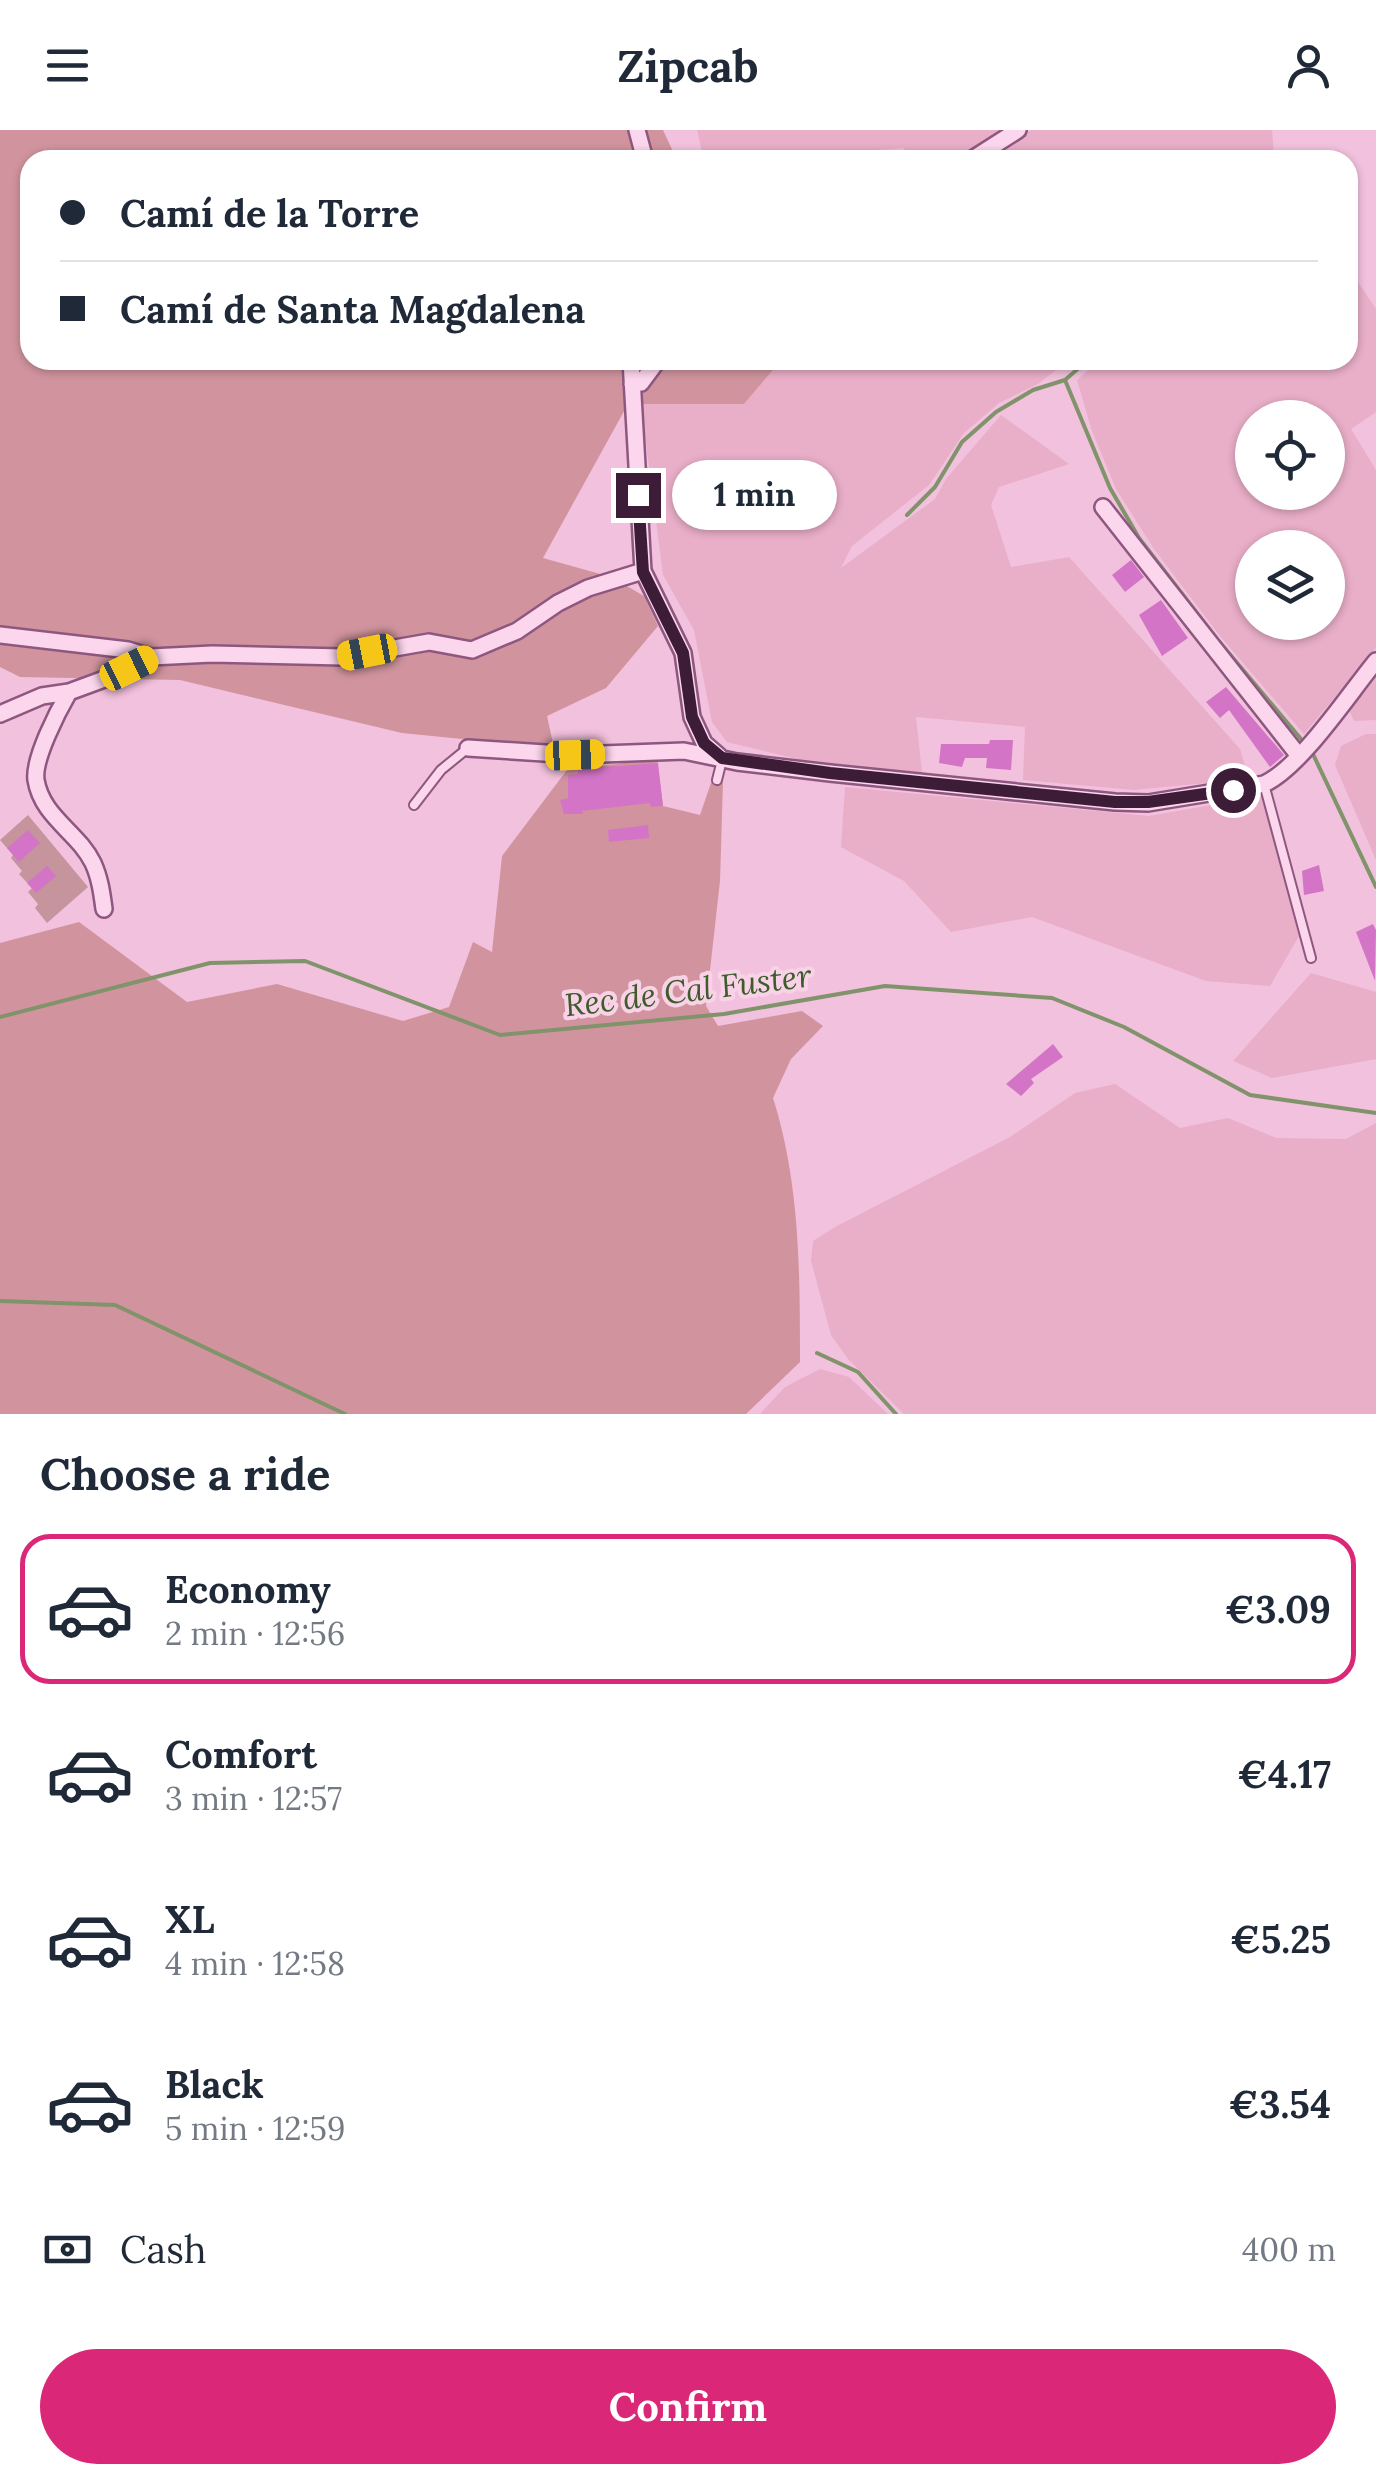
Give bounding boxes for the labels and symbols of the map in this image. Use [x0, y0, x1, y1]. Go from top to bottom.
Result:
callout: 1 min [673, 460, 838, 530]
route end [616, 473, 661, 518]
car [335, 632, 399, 672]
car [95, 641, 163, 695]
car [544, 739, 606, 771]
route start [1211, 768, 1256, 813]
water label: Rec de Cal Fuster [562, 954, 814, 1025]

